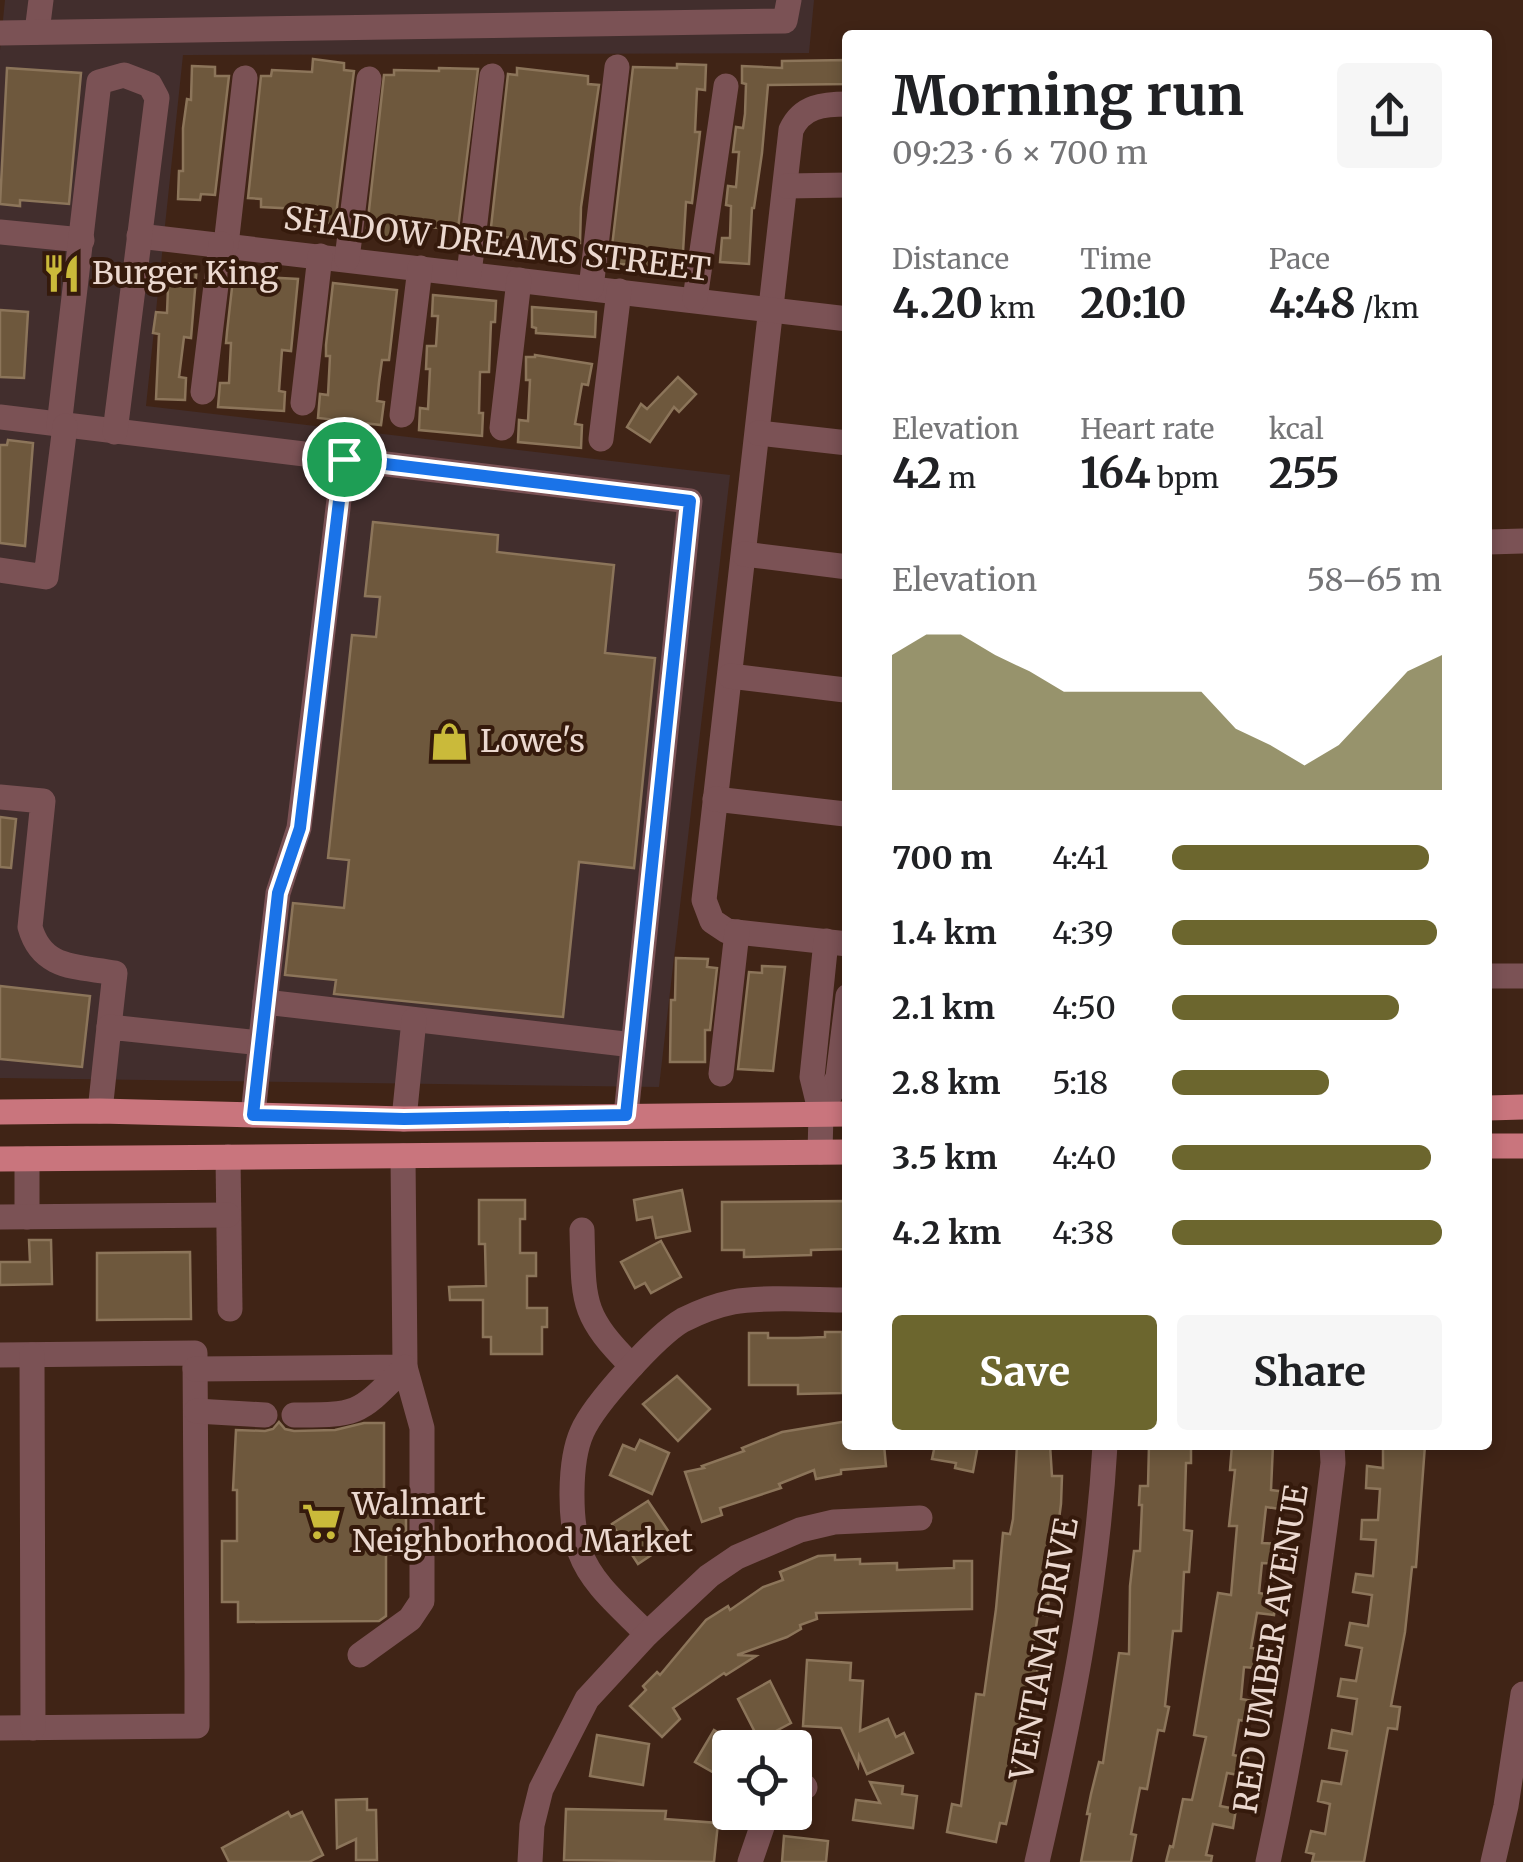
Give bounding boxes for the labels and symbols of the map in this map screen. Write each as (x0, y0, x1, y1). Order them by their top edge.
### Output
street label: SHADOW DREAMS STREET (282, 198, 712, 290)
restaurant icon: Burger King (41, 252, 83, 294)
place label: Burger King (92, 253, 278, 293)
pin (302, 417, 387, 502)
shop icon: Lowe's (429, 720, 471, 762)
place label: Lowe's (480, 721, 585, 761)
street label: RED UMBER AVENUE (1225, 1481, 1317, 1816)
place label: Walmart Neighborhood Market (351, 1484, 694, 1561)
supermarket icon: Walmart Neighborhood Market (301, 1501, 343, 1543)
street label: VENTANA DRIVE (1001, 1514, 1087, 1784)

